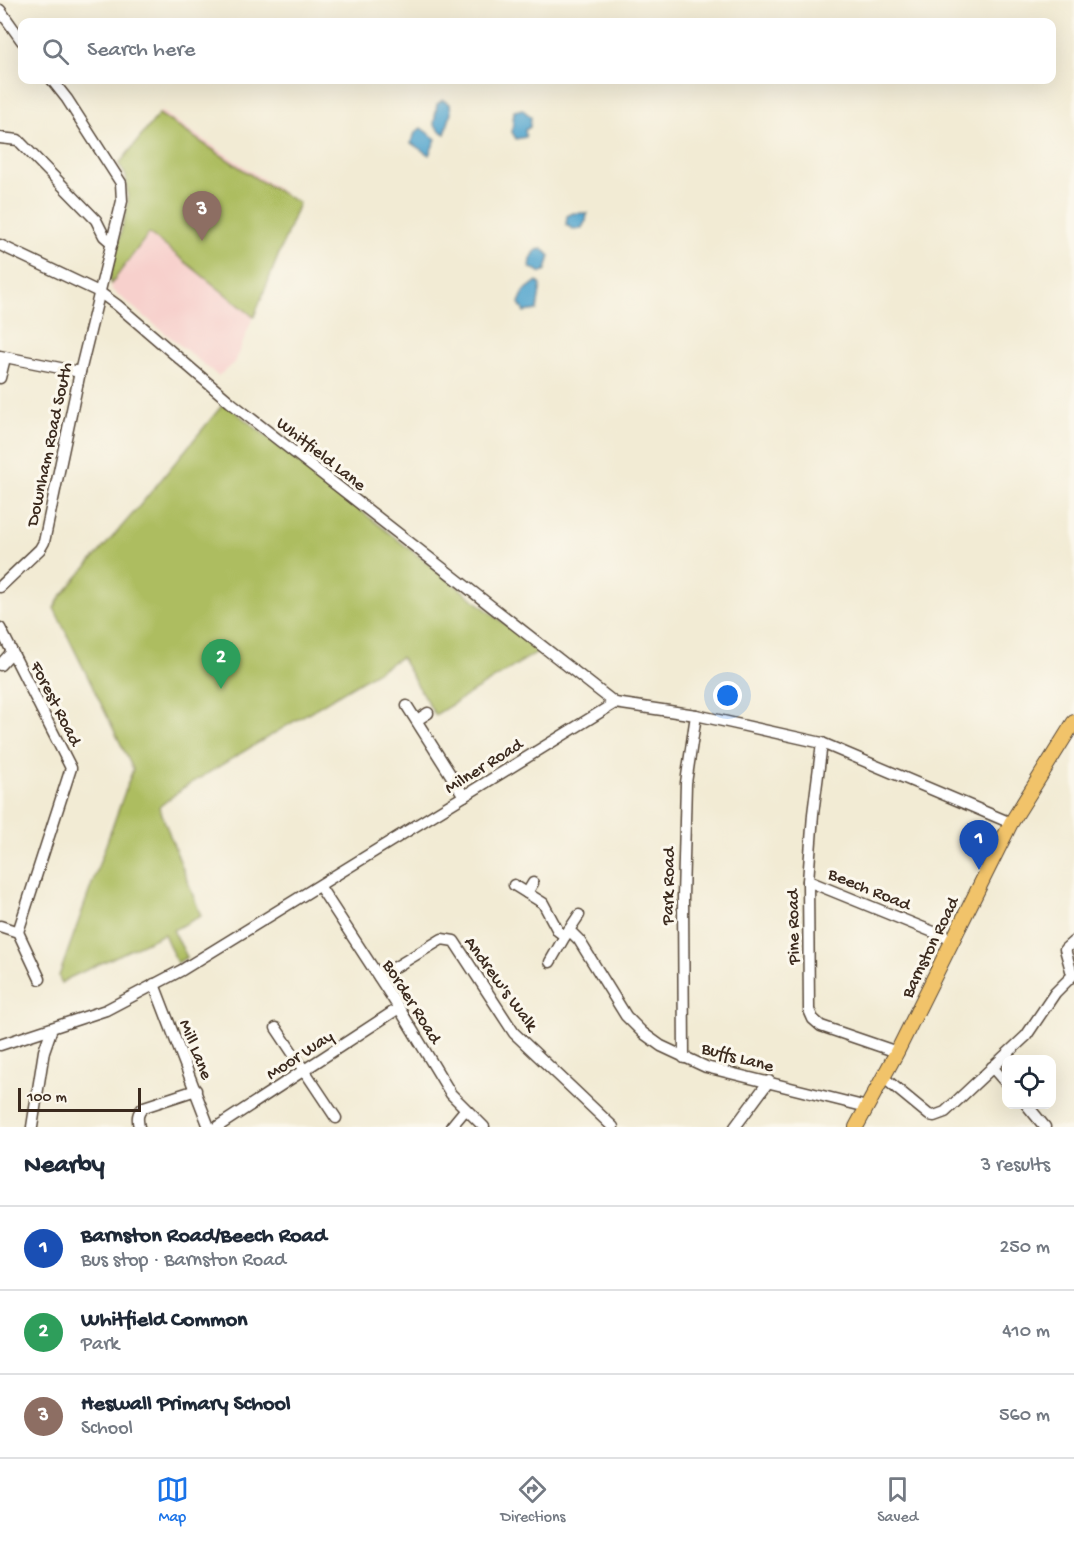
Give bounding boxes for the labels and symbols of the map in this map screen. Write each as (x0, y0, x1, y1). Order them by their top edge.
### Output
pin: 3 (182, 192, 222, 241)
street label: Downham Road South (23, 360, 78, 529)
street label: Whitfield Lane (271, 413, 370, 497)
pin: 2 (202, 640, 240, 689)
street label: Forest Road (24, 658, 86, 751)
your location (713, 681, 742, 710)
street label: Milner Road (441, 734, 528, 799)
pin: 1 (960, 820, 998, 870)
street label: Park Road (658, 845, 681, 926)
street label: Beech Road (824, 864, 915, 917)
street label: Pine Road (783, 888, 806, 966)
street label: Barnston Road (897, 893, 965, 1003)
street label: Andrew's Walk (459, 933, 543, 1038)
street label: Border Road (376, 956, 446, 1049)
street label: Mill Lane (173, 1017, 216, 1084)
street label: Moor Way (263, 1027, 338, 1086)
street label: Buffs Lane (698, 1038, 776, 1078)
scale bar (18, 1085, 141, 1112)

